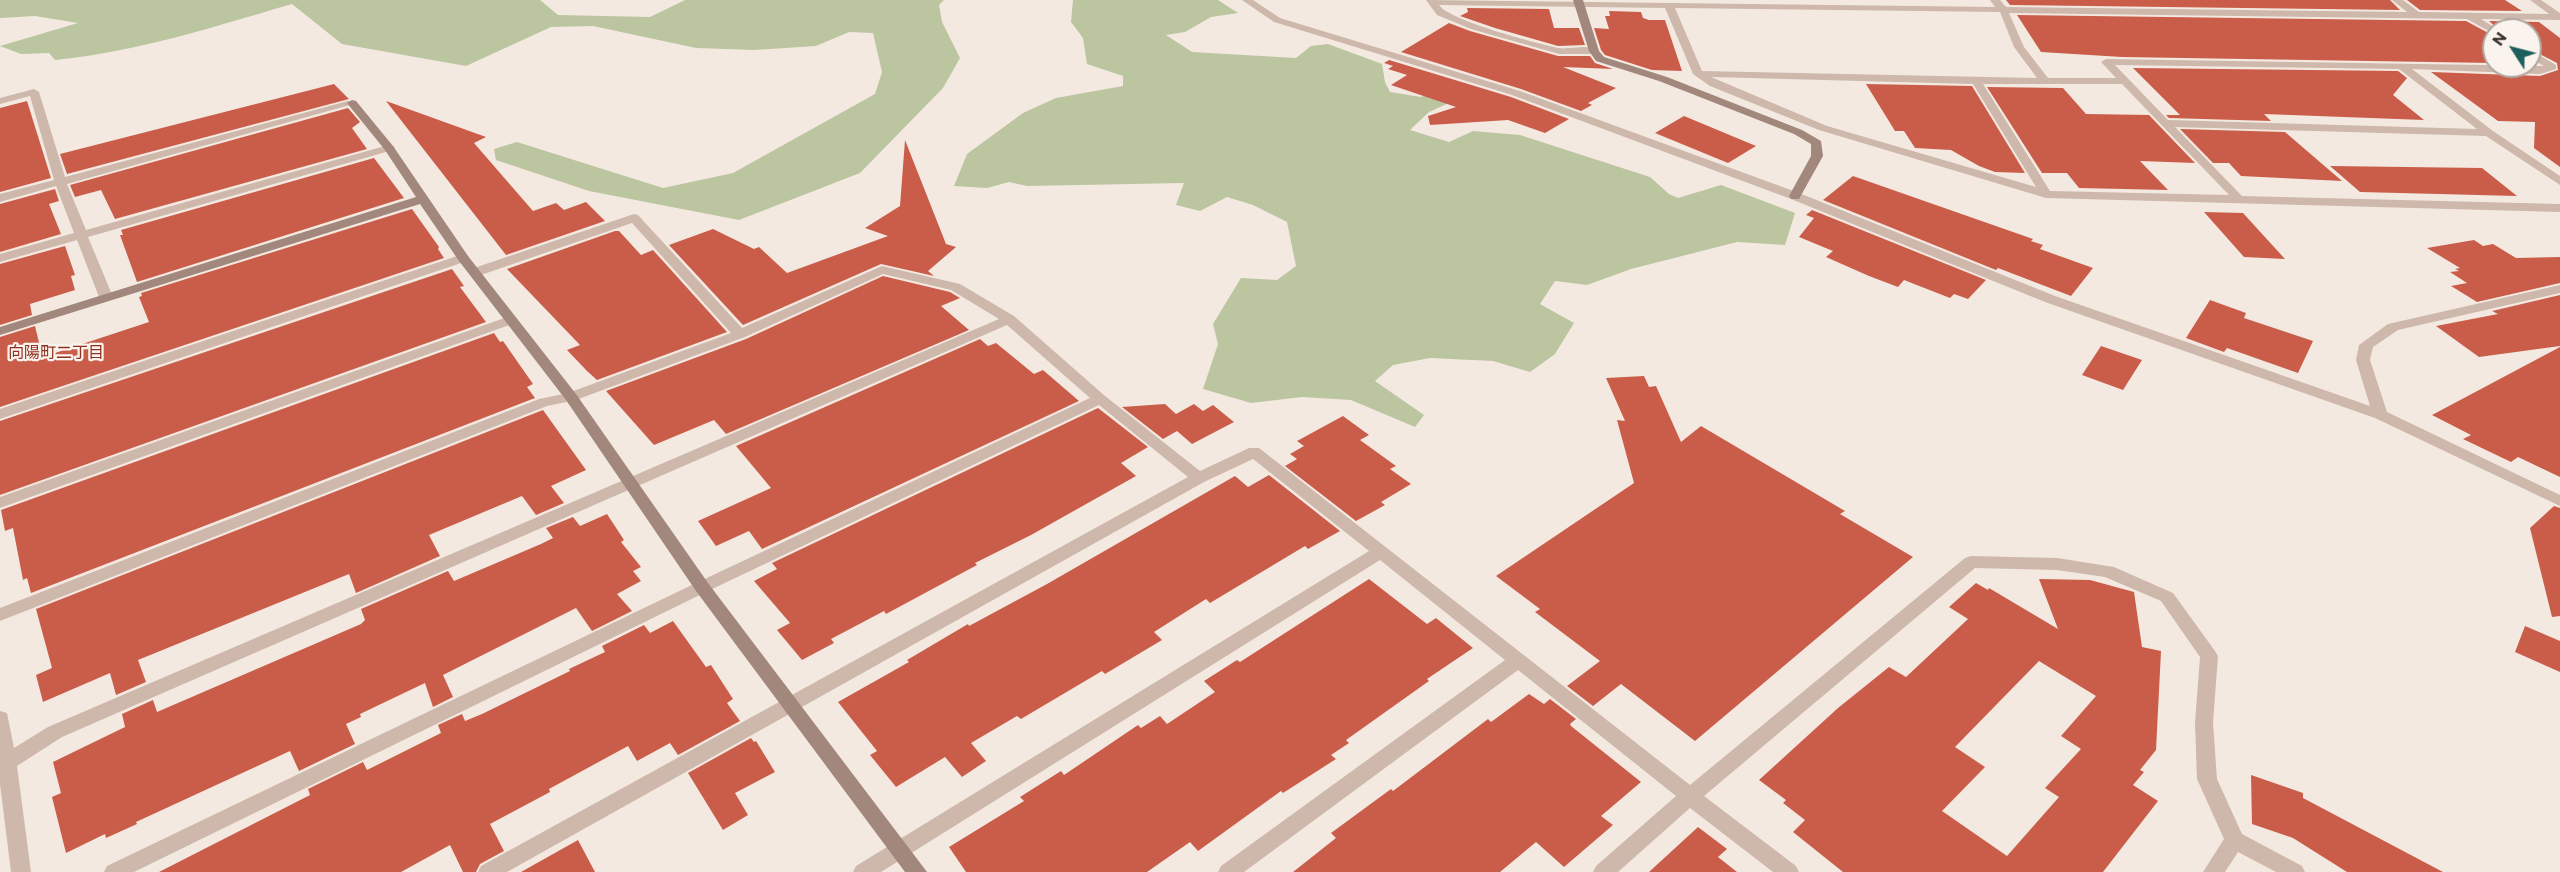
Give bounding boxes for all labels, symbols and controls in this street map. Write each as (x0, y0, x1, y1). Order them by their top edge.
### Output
north arrow (2482, 18, 2542, 78)
text: N (2487, 28, 2510, 49)
district label: 向陽町二丁目 (8, 343, 104, 363)

